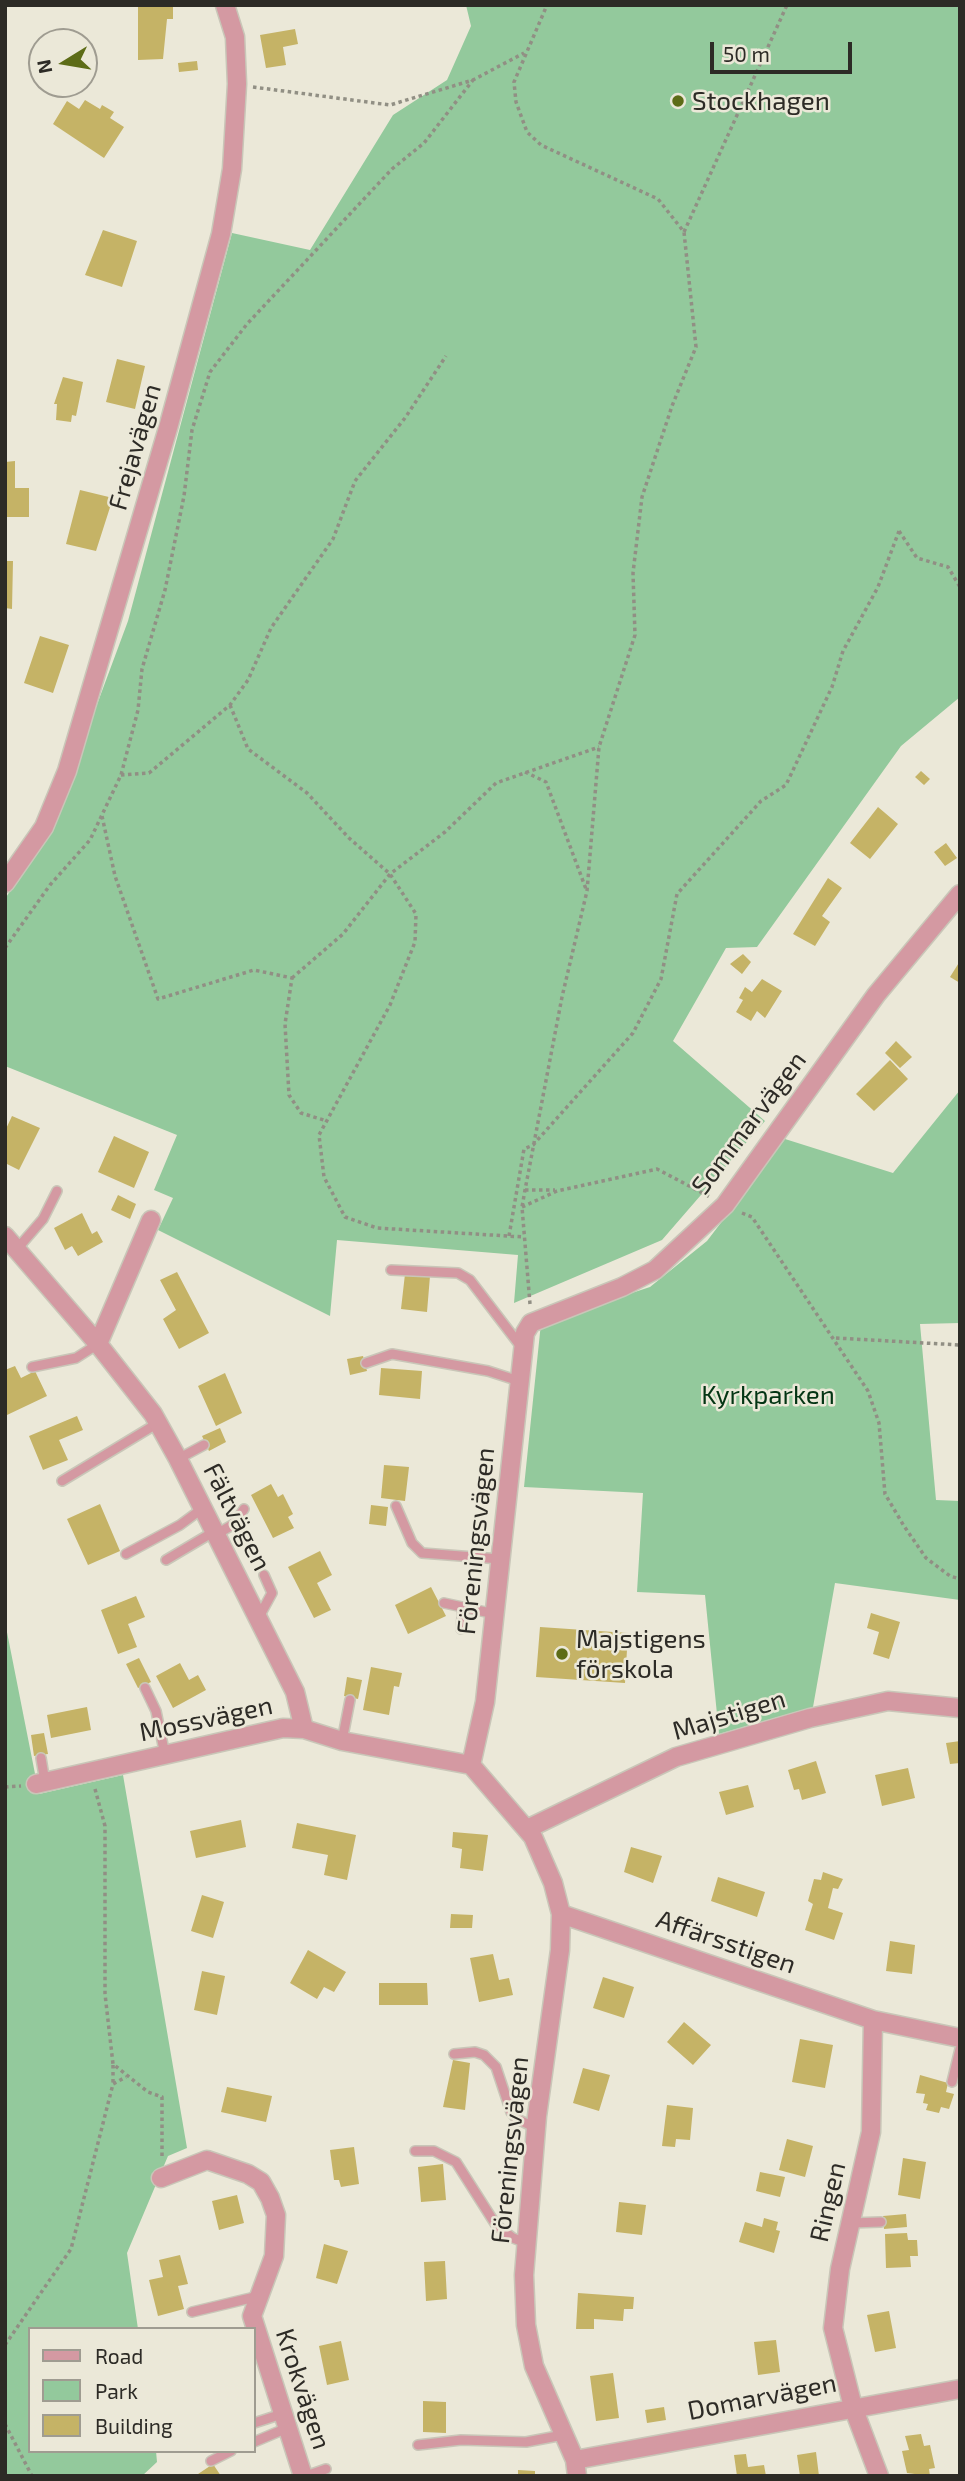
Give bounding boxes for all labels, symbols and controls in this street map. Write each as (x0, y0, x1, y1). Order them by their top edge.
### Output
north arrow (28, 28, 98, 98)
scale bar (713, 28, 855, 72)
text: 50 m (723, 41, 770, 66)
text: N (31, 58, 56, 76)
place label: Stockhagen (692, 85, 830, 117)
marker: Stockhagen (670, 93, 686, 109)
street label: Frejavägen (102, 380, 168, 514)
street label: Sommarvägen (685, 1045, 813, 1201)
park label: Kyrkparken (701, 1379, 835, 1411)
street label: Föreningsvägen (451, 1446, 501, 1636)
street label: Fältvägen (197, 1458, 277, 1576)
place label: Majstigens förskola (576, 1623, 706, 1684)
marker: Majstigens förskola (554, 1646, 570, 1662)
street label: Majstigen (669, 1683, 789, 1747)
street label: Mossvägen (137, 1690, 275, 1748)
street label: Affärsstigen (652, 1904, 800, 1980)
street label: Föreningsvägen (485, 2055, 535, 2245)
street label: Ringen (804, 2159, 852, 2245)
street label: Krokvägen (269, 2325, 337, 2453)
legend (28, 2327, 256, 2453)
text: Road (95, 2343, 143, 2368)
street label: Domarvägen (685, 2367, 839, 2427)
text: Park (95, 2378, 138, 2403)
text: Building (95, 2413, 173, 2438)

